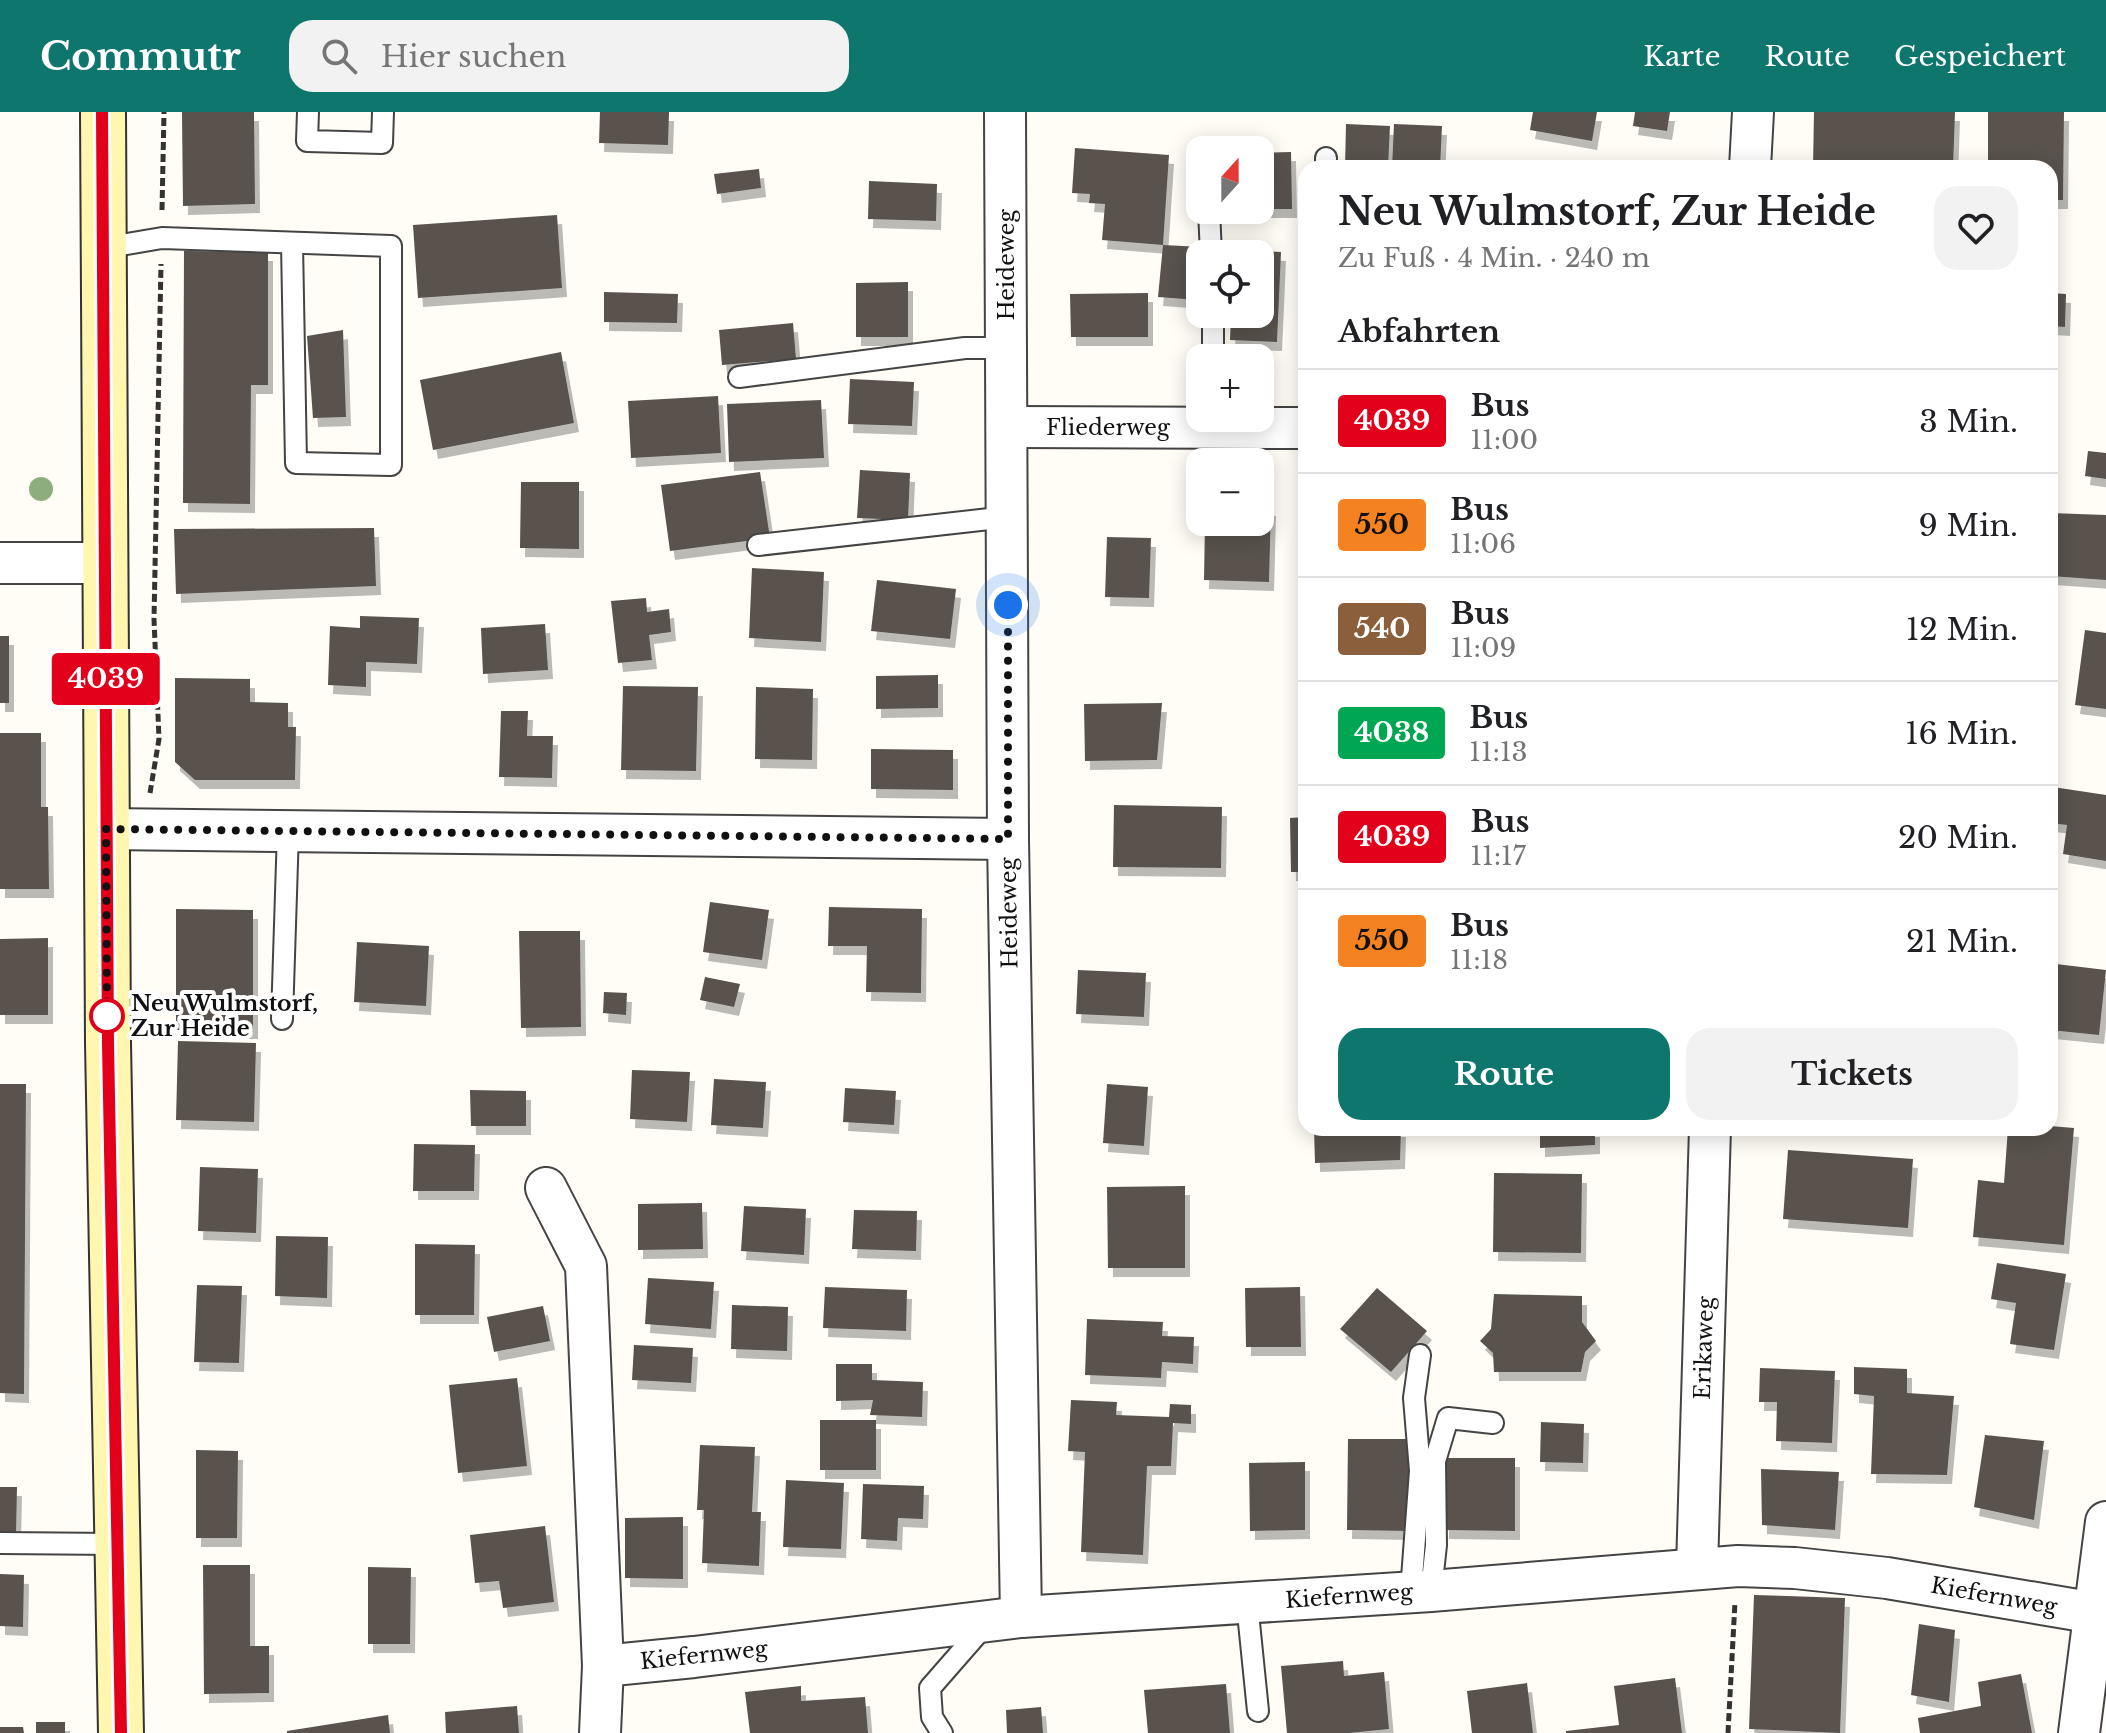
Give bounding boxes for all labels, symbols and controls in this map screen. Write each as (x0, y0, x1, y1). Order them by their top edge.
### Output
search box (289, 20, 849, 92)
text: Commutr (40, 33, 241, 80)
icon: search (317, 34, 361, 78)
text: Hier suchen (381, 38, 566, 75)
text: Karte (1643, 39, 1721, 74)
text: Route (1765, 39, 1850, 74)
text: Gespeichert (1894, 39, 2066, 74)
north arrow (1186, 136, 1274, 224)
map controls (1186, 136, 1274, 536)
button: heart (1934, 186, 2018, 270)
text: Neu Wulmstorf, Zur Heide (1338, 188, 1876, 235)
street label: Heideweg (993, 209, 1020, 321)
button: locate (1186, 240, 1274, 328)
text: Zu Fuß · 4 Min. · 240 m (1338, 242, 1650, 274)
text: Abfahrten (1338, 313, 1500, 350)
button: + (1186, 344, 1274, 432)
text: Bus (1470, 387, 1529, 424)
text: 4039 (1354, 403, 1430, 438)
text: 3 Min. (1919, 403, 2018, 440)
street label: Fliederweg (1046, 414, 1171, 441)
text: 11:00 (1470, 424, 1538, 456)
button: − (1186, 448, 1274, 536)
text: Bus (1450, 491, 1509, 528)
text: 550 (1355, 507, 1409, 542)
text: 9 Min. (1919, 507, 2018, 544)
text: 11:06 (1450, 528, 1516, 560)
your location (988, 585, 1028, 625)
text: Bus (1450, 595, 1509, 632)
text: 540 (1354, 611, 1410, 646)
text: 12 Min. (1906, 611, 2018, 648)
text: 11:09 (1450, 632, 1516, 664)
line badge: 4039 (50, 653, 162, 705)
text: 4039 (68, 661, 144, 696)
text: Bus (1469, 699, 1528, 736)
text: 4038 (1354, 715, 1429, 750)
text: 16 Min. (1905, 715, 2018, 752)
text: 11:13 (1469, 736, 1528, 768)
text: Bus (1470, 803, 1529, 840)
text: 4039 (1354, 819, 1430, 854)
text: 20 Min. (1898, 819, 2018, 856)
text: 11:17 (1470, 840, 1526, 872)
street label: Heideweg (995, 856, 1023, 969)
text: Bus (1450, 907, 1509, 944)
text: 550 (1355, 923, 1409, 958)
text: 21 Min. (1906, 923, 2018, 960)
text: 11:18 (1450, 944, 1508, 976)
place label: Neu Wulmstorf, Zur Heide (131, 990, 318, 1042)
marker: Neu Wulmstorf, Zur Heide (90, 999, 124, 1033)
button: Route (1338, 1028, 1670, 1120)
button: Tickets (1686, 1028, 2018, 1120)
street label: Erikaweg (1689, 1295, 1719, 1400)
street label: Kiefernweg (1929, 1572, 2060, 1621)
street label: Kiefernweg (1284, 1578, 1415, 1614)
street label: Kiefernweg (639, 1635, 770, 1675)

